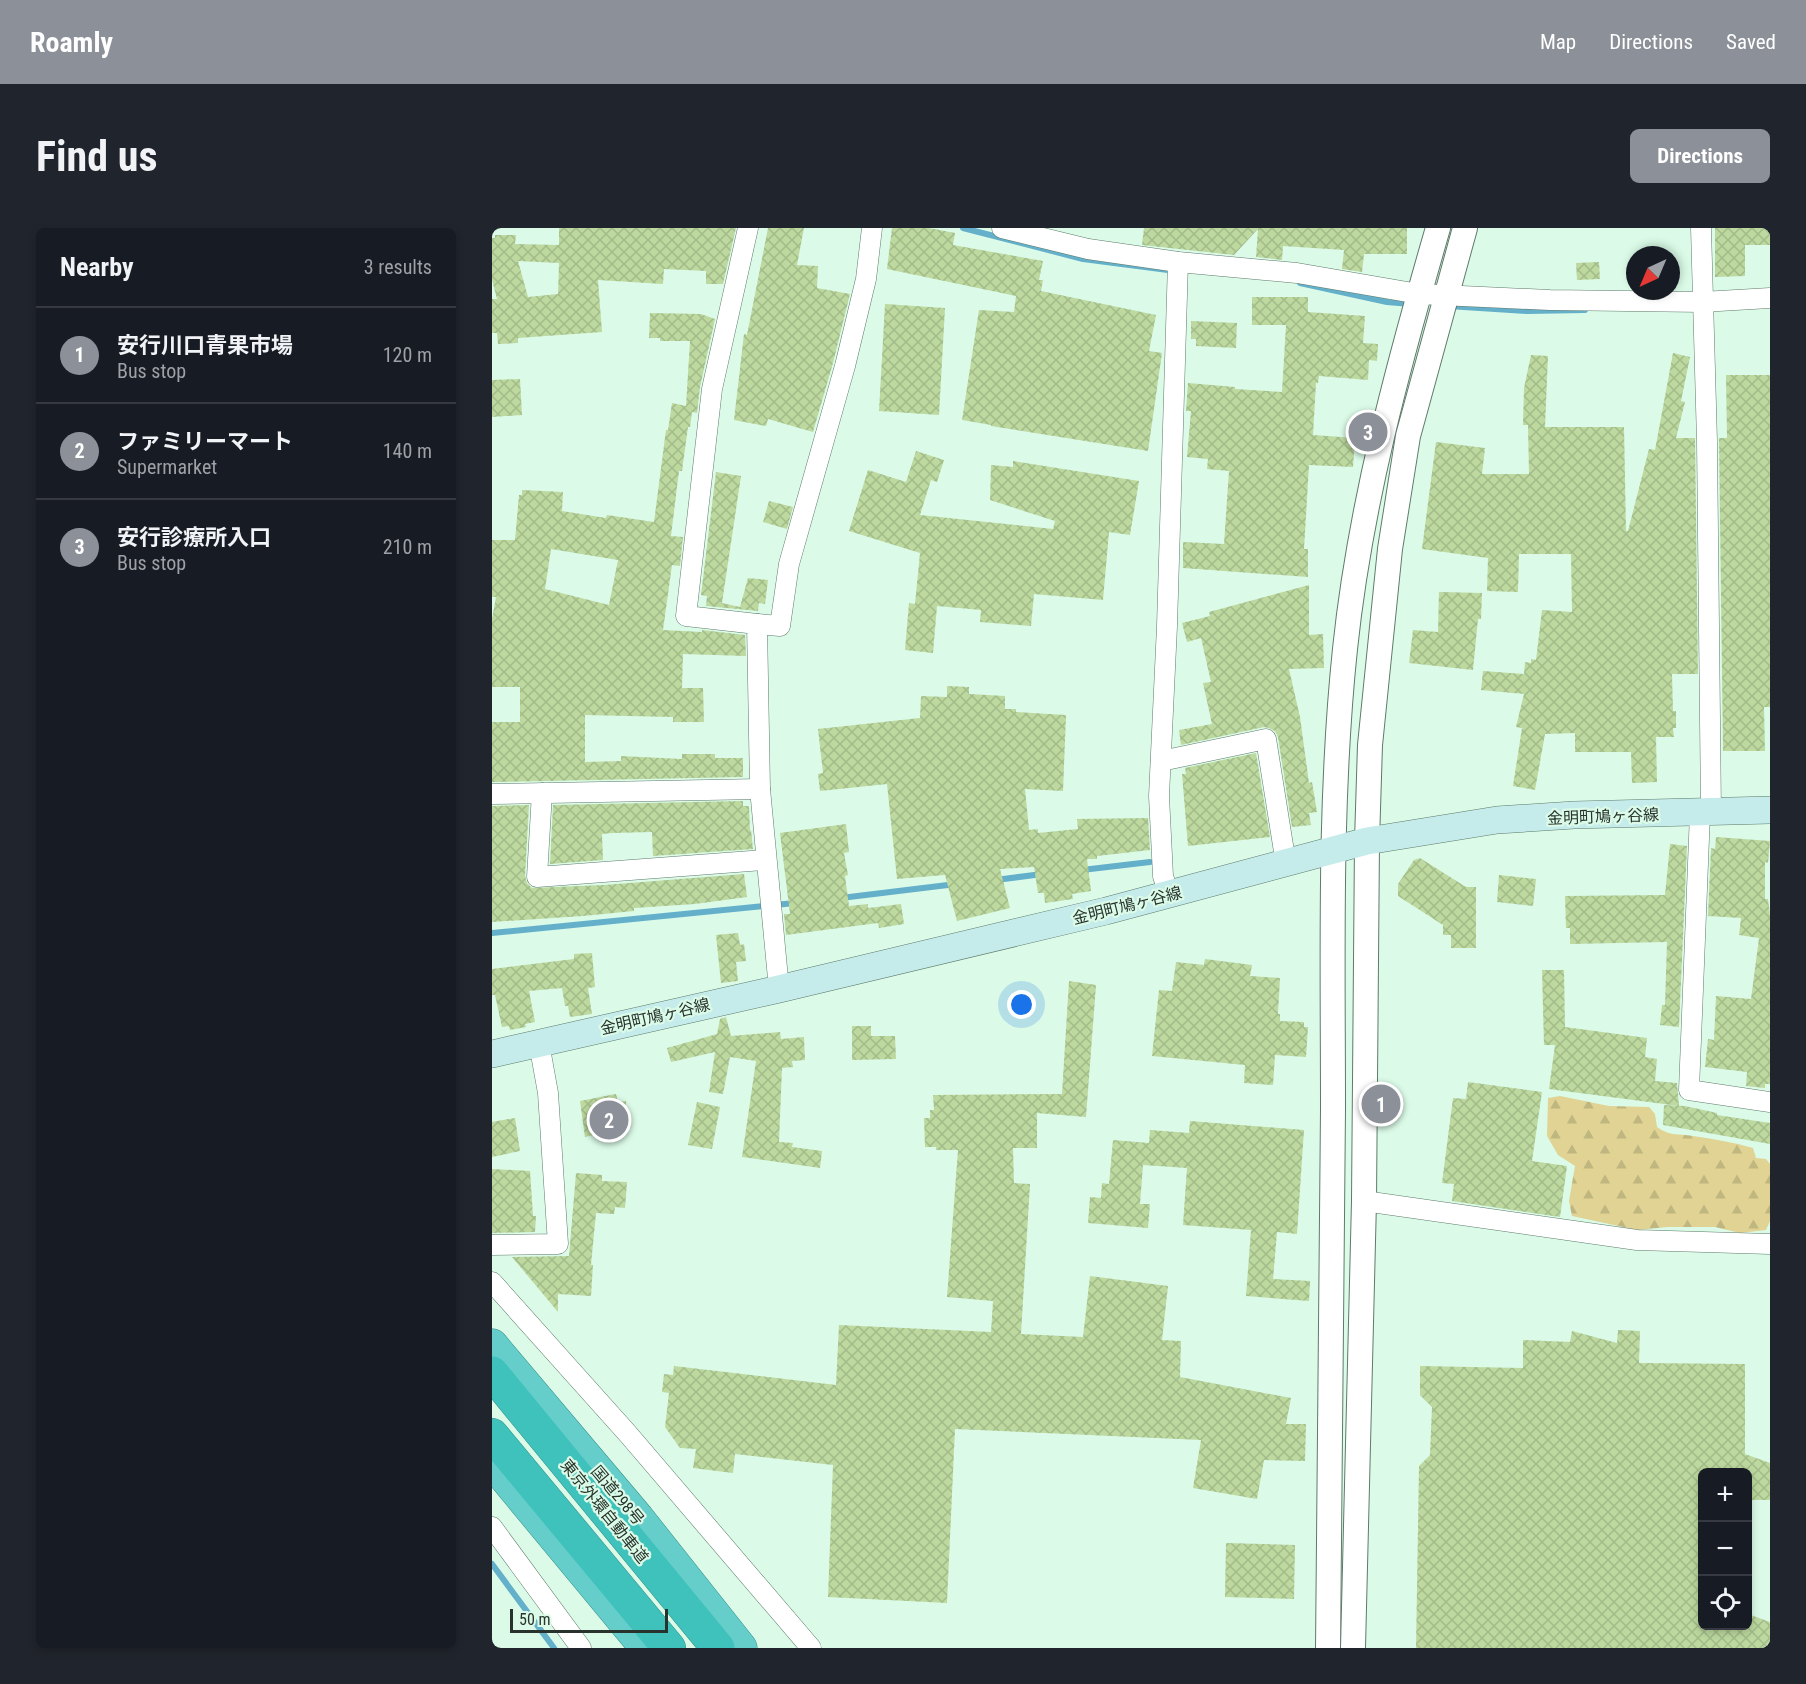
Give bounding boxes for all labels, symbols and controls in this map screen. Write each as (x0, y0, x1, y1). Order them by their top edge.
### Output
text: Roamly (30, 26, 113, 59)
text: Map (1540, 30, 1576, 54)
text: Directions (1609, 30, 1693, 54)
text: Saved (1726, 30, 1776, 54)
button: Directions (1630, 129, 1770, 183)
text: Find us (36, 132, 157, 181)
north arrow (1626, 246, 1680, 300)
text: Nearby (60, 252, 134, 282)
text: 3 results (364, 255, 432, 279)
text: 安行川口青果市場 (117, 333, 293, 358)
text: 1 (74, 343, 85, 367)
text: 120 m (383, 343, 432, 367)
text: Bus stop (117, 359, 186, 383)
pin: 3 (1348, 410, 1388, 454)
text: ファミリーマート (117, 429, 293, 454)
text: 2 (74, 439, 85, 463)
text: 140 m (383, 439, 432, 463)
text: Supermarket (117, 455, 217, 479)
text: 安行診療所入口 (117, 525, 271, 550)
text: 3 (74, 535, 85, 559)
text: 210 m (383, 535, 432, 559)
text: Bus stop (117, 551, 186, 575)
street label: 金明町鳩ヶ谷線 (1547, 805, 1659, 828)
street label: 金明町鳩ヶ谷線 (1070, 883, 1184, 928)
your location (1007, 990, 1036, 1019)
street label: 金明町鳩ヶ谷線 (598, 995, 712, 1038)
pin: 1 (1362, 1082, 1400, 1126)
pin: 2 (590, 1098, 628, 1142)
street label: 東京外環自動車道 (557, 1456, 652, 1567)
street label: 国道298号 (587, 1462, 648, 1529)
map controls (1698, 1468, 1752, 1630)
button: + (1698, 1468, 1752, 1522)
button: − (1698, 1522, 1752, 1576)
button: locate (1698, 1576, 1752, 1630)
scale bar (510, 1606, 668, 1634)
text: 50 m (519, 1610, 551, 1629)

